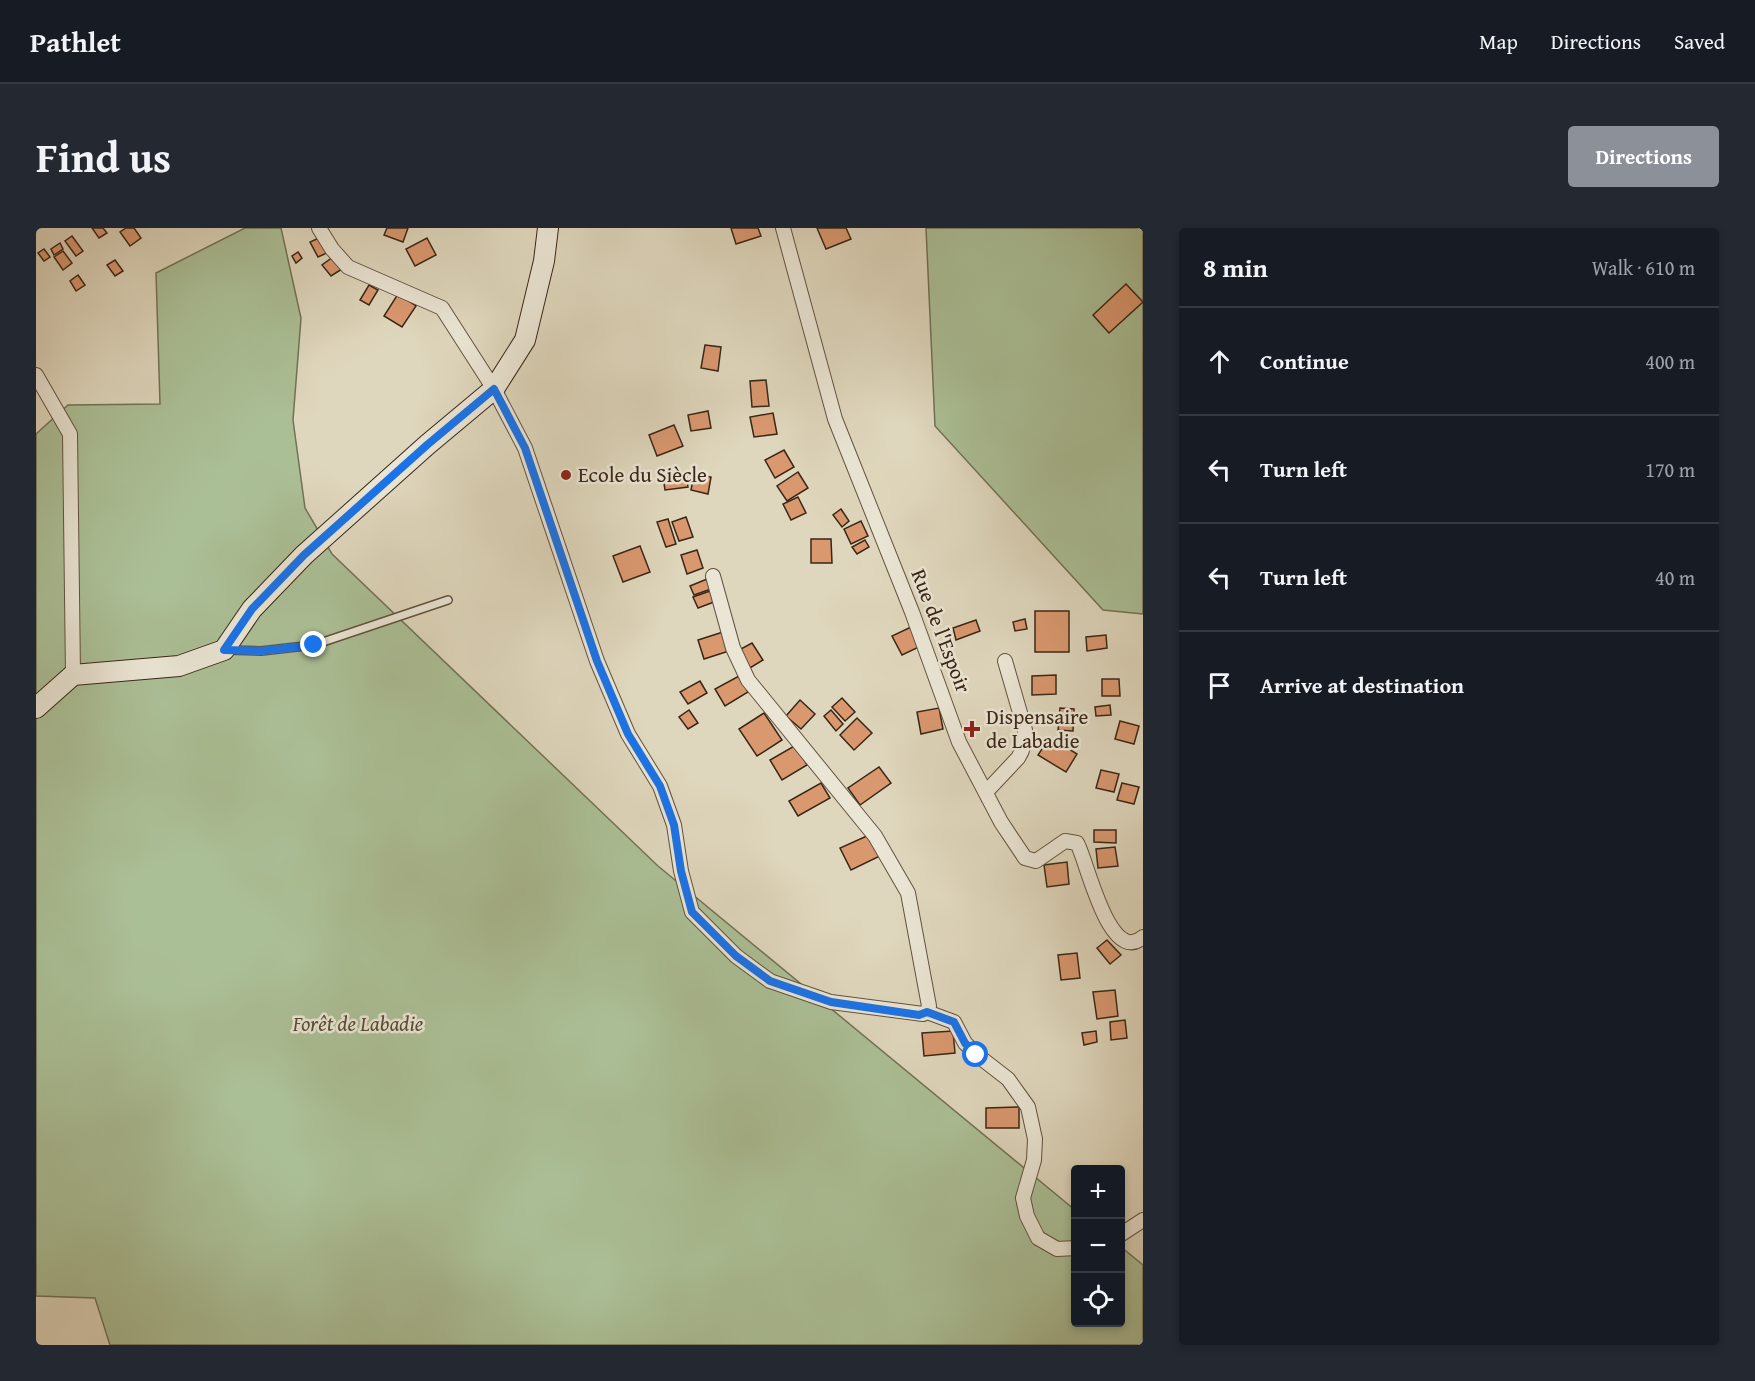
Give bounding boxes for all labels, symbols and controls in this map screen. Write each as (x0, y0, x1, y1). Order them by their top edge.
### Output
text: Pathlet (30, 21, 121, 62)
text: Map (1479, 26, 1518, 57)
text: Directions (1551, 26, 1641, 57)
text: Saved (1674, 26, 1725, 57)
text: Find us (36, 126, 171, 187)
button: Directions (1568, 126, 1719, 187)
text: 8 min (1203, 248, 1268, 287)
text: Walk · 610 m (1592, 253, 1695, 282)
icon: ahead (1203, 345, 1236, 378)
text: Continue (1260, 345, 1349, 377)
text: 400 m (1645, 347, 1695, 376)
icon: left (1203, 453, 1236, 486)
text: Turn left (1260, 453, 1347, 485)
text: 170 m (1645, 455, 1695, 484)
place label: Ecole du Siècle (578, 459, 707, 490)
marker: Ecole du Siècle (559, 468, 573, 482)
icon: left (1203, 561, 1236, 594)
text: Turn left (1260, 561, 1347, 593)
text: 40 m (1655, 563, 1695, 592)
street label: Rue de l'Espoir (904, 564, 979, 698)
route end (300, 631, 326, 657)
icon: arrive (1203, 669, 1236, 702)
text: Arrive at destination (1260, 669, 1464, 701)
place label: Dispensaire de Labadie (986, 701, 1088, 756)
marker: Dispensaire de Labadie (963, 720, 981, 738)
park label: Forêt de Labadie (292, 1008, 423, 1039)
route start (962, 1041, 988, 1067)
map controls (1071, 1165, 1125, 1327)
button: + (1071, 1165, 1125, 1219)
button: − (1071, 1219, 1125, 1273)
button: locate (1071, 1273, 1125, 1327)

